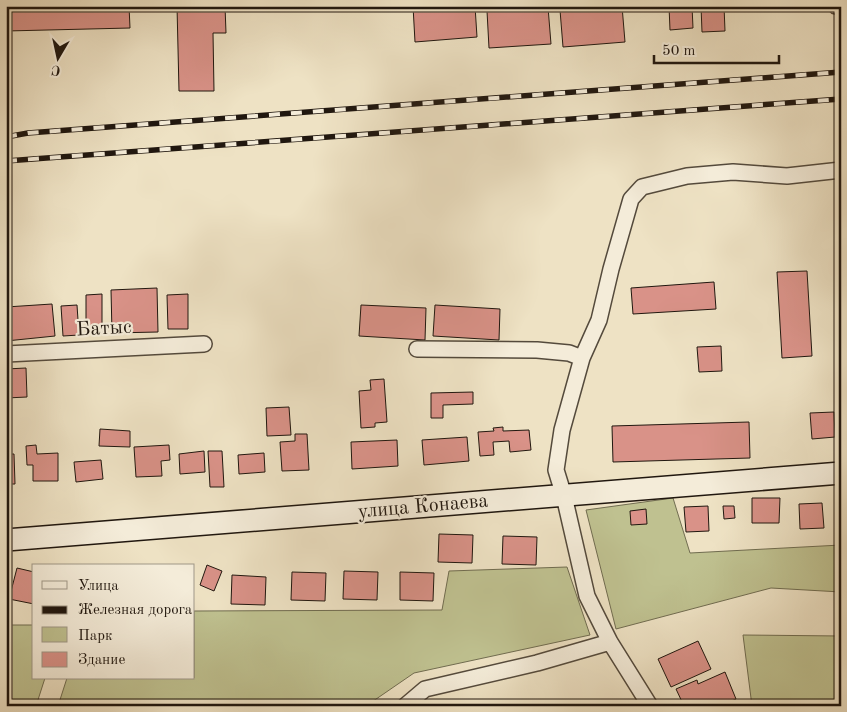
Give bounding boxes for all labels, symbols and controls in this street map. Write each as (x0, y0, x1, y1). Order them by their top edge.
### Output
north arrow (32, 32, 82, 82)
scale bar (654, 32, 780, 64)
text: 50 m (662, 44, 696, 59)
text: С (50, 62, 62, 77)
street label: Батыс (76, 318, 132, 340)
street label: улица Конаева (357, 491, 489, 523)
legend (32, 564, 195, 680)
text: Улица (78, 579, 119, 594)
text: Железная дорога (78, 603, 193, 618)
text: Парк (78, 629, 113, 644)
text: Здание (78, 653, 125, 668)

